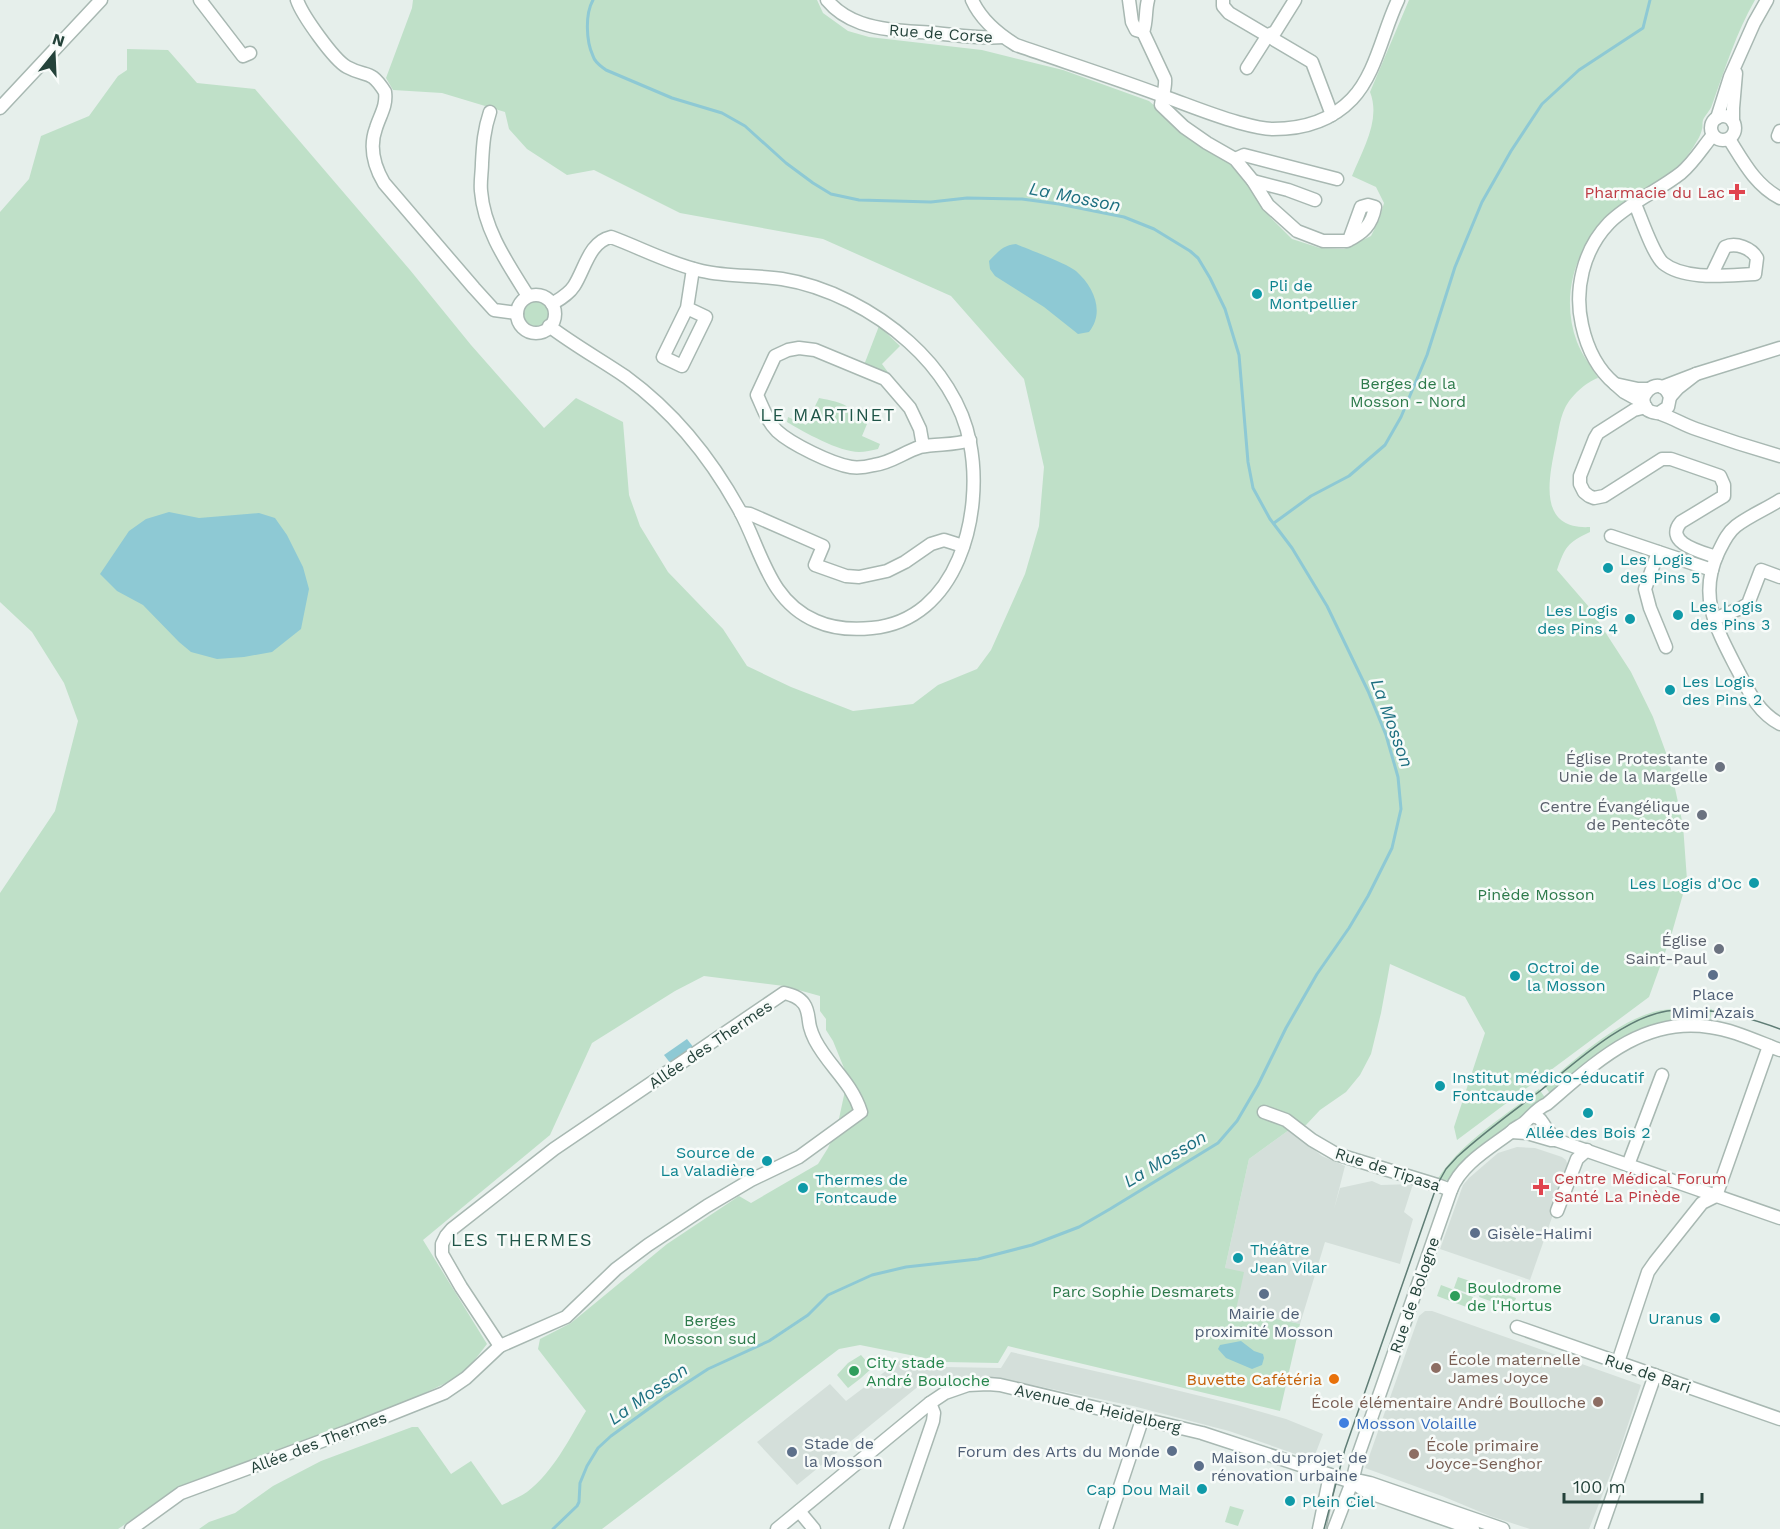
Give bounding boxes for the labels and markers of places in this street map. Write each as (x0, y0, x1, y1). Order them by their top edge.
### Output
place label: Pharmacie du Lac (1585, 183, 1725, 202)
marker: Pharmacie du Lac (1730, 185, 1744, 199)
place label: Pli de Montpellier (1269, 276, 1358, 313)
marker: Pli de Montpellier (1250, 287, 1264, 301)
place label: Les Logis des Pins 5 (1620, 550, 1700, 587)
marker: Les Logis des Pins 5 (1601, 561, 1615, 575)
place label: Les Logis des Pins 3 (1690, 597, 1770, 634)
place label: Les Logis des Pins 4 (1537, 601, 1618, 638)
marker: Les Logis des Pins 3 (1671, 608, 1685, 622)
marker: Les Logis des Pins 4 (1623, 612, 1637, 626)
place label: Les Logis des Pins 2 (1682, 672, 1762, 709)
marker: Les Logis des Pins 2 (1663, 683, 1677, 697)
place label: Église Protestante Unie de la Margelle (1559, 749, 1708, 786)
marker: Église Protestante Unie de la Margelle (1713, 760, 1727, 774)
place label: Centre Évangélique de Pentecôte (1540, 797, 1690, 834)
marker: Centre Évangélique de Pentecôte (1695, 808, 1709, 822)
place label: Les Logis d'Oc (1629, 874, 1742, 893)
marker: Les Logis d'Oc (1747, 876, 1761, 890)
place label: Église Saint-Paul (1626, 931, 1707, 968)
marker: Église Saint-Paul (1712, 942, 1726, 956)
place label: Octroi de la Mosson (1527, 958, 1606, 995)
marker: Place Mimi Azais (1706, 968, 1720, 982)
marker: Octroi de la Mosson (1508, 969, 1522, 983)
place label: Place Mimi Azais (1671, 985, 1755, 1022)
place label: Institut médico-éducatif Fontcaude (1452, 1068, 1645, 1105)
marker: Institut médico-éducatif Fontcaude (1433, 1079, 1447, 1093)
marker: Allée des Bois 2 (1581, 1106, 1595, 1120)
place label: Allée des Bois 2 (1526, 1123, 1650, 1142)
place label: Source de La Valadière (660, 1143, 755, 1180)
marker: Source de La Valadière (760, 1154, 774, 1168)
place label: Centre Médical Forum Santé La Pinède (1554, 1169, 1727, 1206)
place label: Thermes de Fontcaude (815, 1170, 908, 1207)
marker: Centre Médical Forum Santé La Pinède (1532, 1178, 1550, 1196)
marker: Thermes de Fontcaude (796, 1181, 810, 1195)
place label: Gisèle-Halimi (1487, 1224, 1592, 1243)
marker: Gisèle-Halimi (1468, 1226, 1482, 1240)
place label: Théâtre Jean Vilar (1250, 1240, 1328, 1277)
marker: Théâtre Jean Vilar (1231, 1251, 1245, 1265)
place label: Boulodrome de l'Hortus (1467, 1278, 1562, 1315)
marker: Mairie de proximité Mosson (1257, 1287, 1271, 1301)
marker: Boulodrome de l'Hortus (1448, 1289, 1462, 1303)
place label: Mairie de proximité Mosson (1195, 1304, 1333, 1341)
place label: Uranus (1648, 1309, 1703, 1328)
marker: Uranus (1708, 1311, 1722, 1325)
place label: École maternelle James Joyce (1448, 1350, 1581, 1387)
place label: City stade André Bouloche (866, 1353, 990, 1390)
marker: École maternelle James Joyce (1429, 1361, 1443, 1375)
marker: City stade André Bouloche (847, 1364, 861, 1378)
place label: Buvette Cafétéria (1187, 1370, 1322, 1389)
marker: Buvette Cafétéria (1327, 1372, 1341, 1386)
place label: École élémentaire André Boulloche (1311, 1393, 1586, 1412)
marker: École élémentaire André Boulloche (1591, 1395, 1605, 1409)
place label: Mosson Volaille (1356, 1414, 1477, 1433)
marker: Mosson Volaille (1337, 1416, 1351, 1430)
place label: Stade de la Mosson (804, 1434, 883, 1471)
place label: École primaire Joyce-Senghor (1426, 1436, 1543, 1473)
place label: Forum des Arts du Monde (957, 1442, 1160, 1461)
marker: Forum des Arts du Monde (1165, 1444, 1179, 1458)
marker: Stade de la Mosson (785, 1445, 799, 1459)
marker: École primaire Joyce-Senghor (1407, 1447, 1421, 1461)
place label: Maison du projet de rénovation urbaine (1211, 1448, 1367, 1485)
marker: Maison du projet de rénovation urbaine (1192, 1459, 1206, 1473)
place label: Cap Dou Mail (1086, 1480, 1190, 1499)
marker: Cap Dou Mail (1195, 1482, 1209, 1496)
place label: Plein Ciel (1302, 1492, 1375, 1511)
marker: Plein Ciel (1283, 1494, 1297, 1508)

